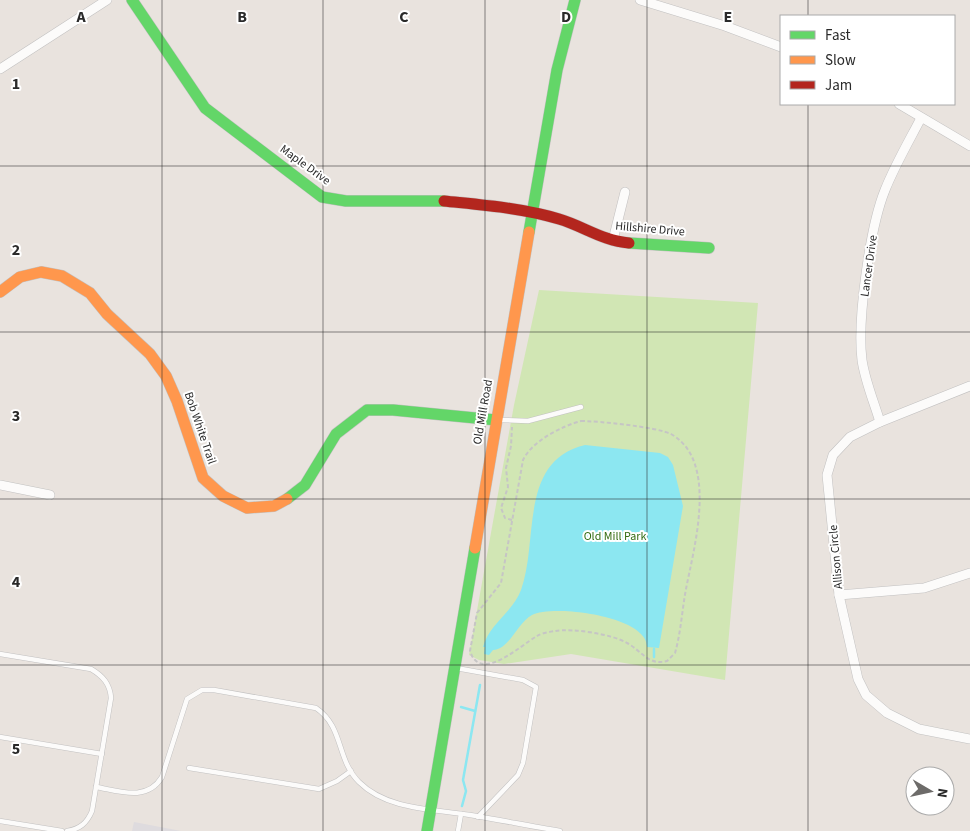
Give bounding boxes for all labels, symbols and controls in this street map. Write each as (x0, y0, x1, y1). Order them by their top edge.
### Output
text: A (75, 6, 86, 28)
text: B (237, 6, 247, 28)
text: C (399, 6, 409, 28)
text: D (561, 6, 571, 28)
text: E (724, 6, 732, 28)
legend (780, 15, 955, 105)
text: Fast (825, 25, 851, 46)
text: Slow (825, 50, 856, 71)
text: 1 (12, 73, 20, 95)
text: Jam (825, 75, 852, 96)
street label: Maple Drive (276, 141, 334, 189)
street label: Hillshire Drive (614, 217, 686, 241)
street label: Lancer Drive (856, 234, 882, 298)
text: 2 (12, 239, 20, 261)
street label: Old Mill Road (469, 378, 497, 446)
street label: Bob White Trail (180, 390, 220, 466)
text: 3 (12, 405, 20, 427)
street label: Allison Circle (825, 524, 847, 590)
park label: Old Mill Park (584, 528, 646, 545)
text: 4 (12, 571, 21, 593)
text: 5 (12, 738, 20, 760)
north arrow (905, 766, 955, 816)
text: N (931, 787, 952, 799)

